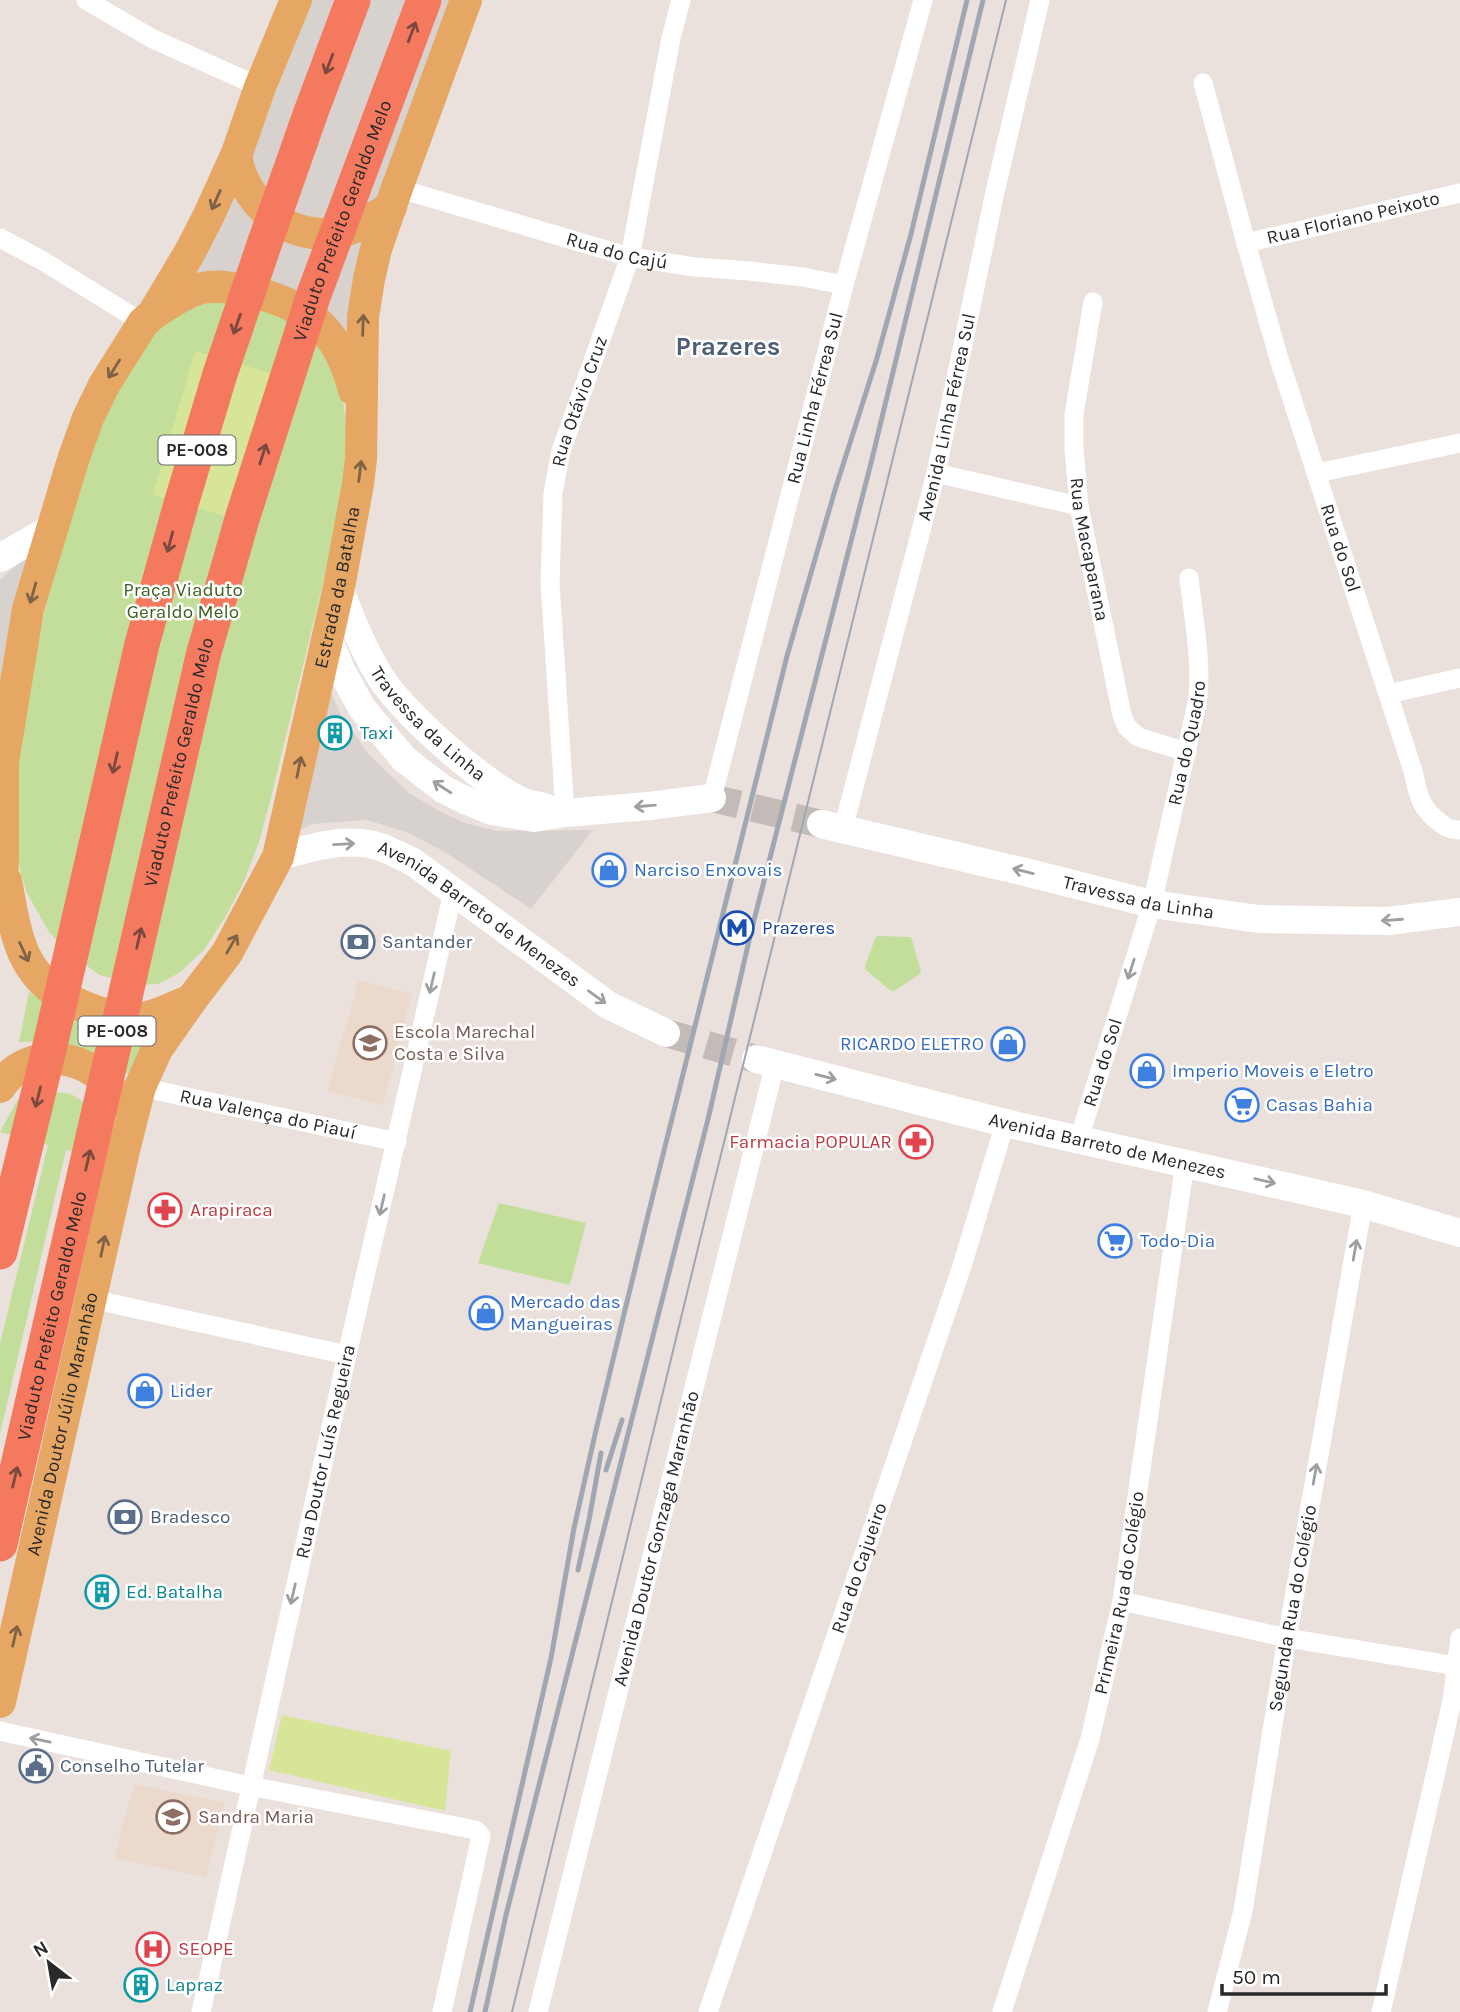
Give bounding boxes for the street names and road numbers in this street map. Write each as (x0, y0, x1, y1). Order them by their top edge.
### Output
street label: Viaduto Prefeito Geraldo Melo (289, 97, 397, 344)
street label: Rua Floriano Peixoto (1265, 187, 1442, 249)
street label: Rua do Cajú (564, 228, 669, 274)
street label: Rua Linha Férrea Sul (782, 310, 848, 486)
street label: Avenida Linha Férrea Sul (913, 311, 980, 523)
street label: Rua Otávio Cruz (547, 333, 612, 469)
road number: PE-008 (158, 436, 235, 464)
street label: Rua Macaparana (1066, 476, 1113, 623)
street label: Rua do Sol (1316, 501, 1365, 595)
street label: Estrada da Batalha (310, 505, 365, 671)
street label: Viaduto Prefeito Geraldo Melo (140, 635, 219, 889)
street label: Travessa da Linha (366, 663, 490, 786)
street label: Rua do Quadro (1163, 680, 1210, 808)
street label: Avenida Barreto de Menezes (375, 836, 585, 992)
street label: Travessa da Linha (1061, 871, 1215, 924)
road number: PE-008 (78, 1016, 156, 1046)
street label: Rua do Sol (1079, 1016, 1127, 1110)
street label: Rua Valença do Piauí (178, 1085, 359, 1144)
street label: Avenida Barreto de Menezes (986, 1108, 1228, 1184)
street label: Viaduto Prefeito Geraldo Melo (13, 1189, 91, 1443)
street label: Avenida Doutor Júlio Maranhão (22, 1290, 103, 1558)
street label: Rua Doutor Luís Regueira (291, 1343, 360, 1561)
street label: Avenida Doutor Gonzaga Maranhão (609, 1389, 704, 1689)
street label: Primeira Rua do Colégio (1090, 1490, 1149, 1697)
street label: Rua do Cajueiro (827, 1500, 892, 1636)
street label: Segunda Rua do Colégio (1264, 1503, 1321, 1713)

